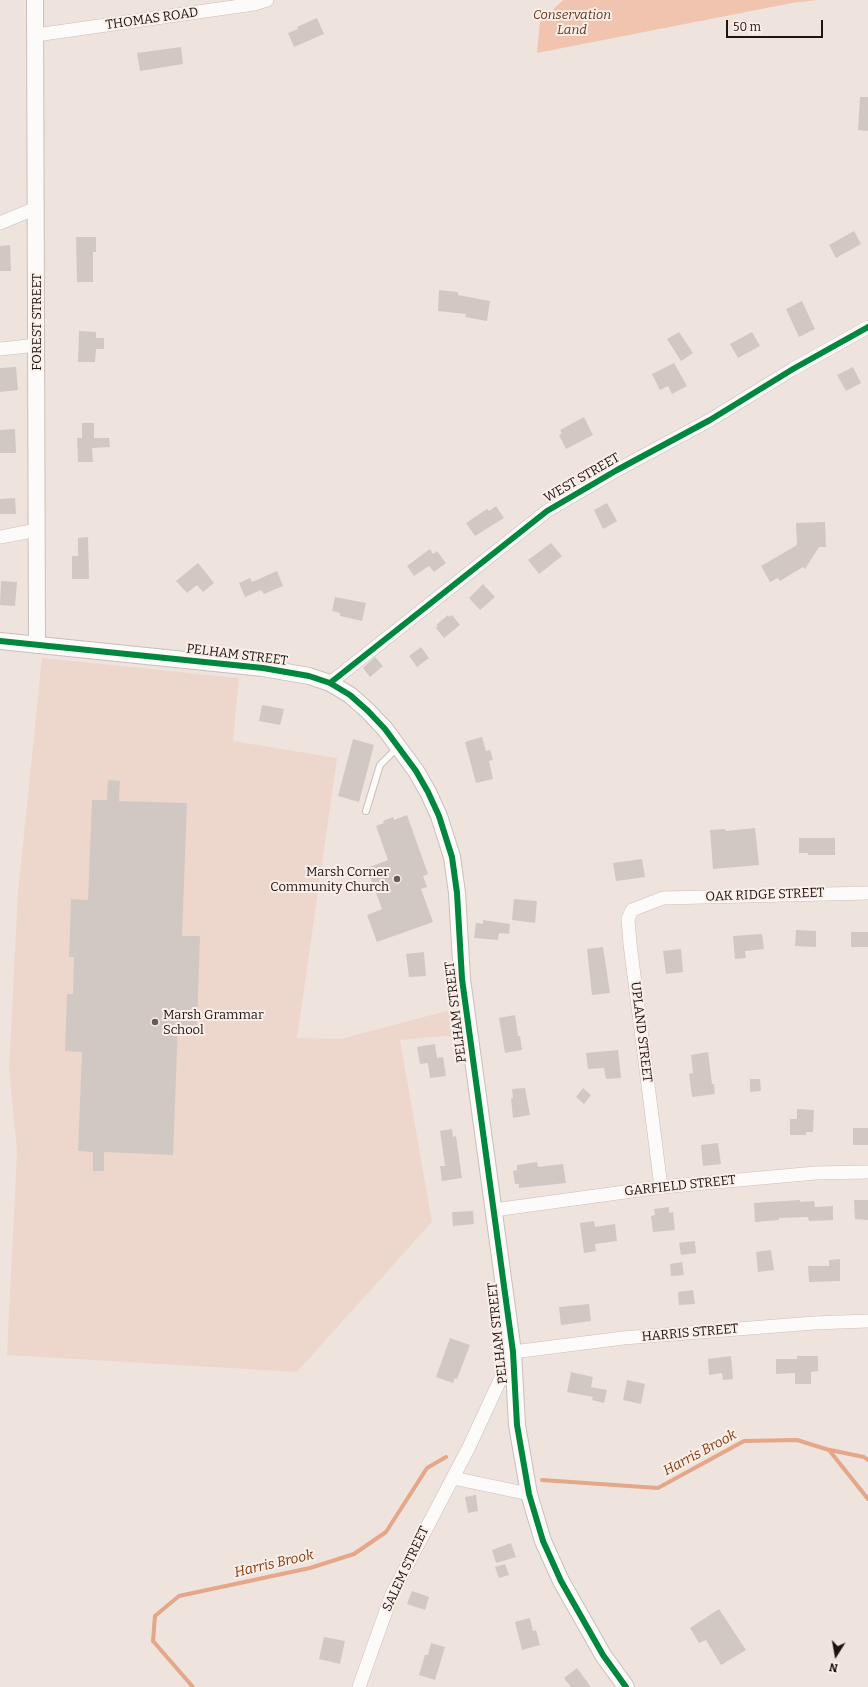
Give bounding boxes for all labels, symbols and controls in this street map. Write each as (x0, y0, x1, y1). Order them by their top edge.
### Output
street label: THOMAS ROAD (105, 5, 199, 33)
park label: Conservation Land (533, 7, 611, 38)
scale bar (728, 12, 825, 38)
text: 50 m (733, 20, 761, 34)
street label: FOREST STREET (29, 273, 45, 371)
street label: WEST STREET (541, 450, 623, 506)
street label: PELHAM STREET (185, 641, 289, 669)
place label: Marsh Corner Community Church (270, 864, 389, 895)
marker: Marsh Corner Community Church (392, 874, 402, 884)
street label: OAK RIDGE STREET (705, 885, 825, 905)
street label: PELHAM STREET (442, 960, 470, 1064)
street label: UPLAND STREET (627, 981, 655, 1083)
place label: Marsh Grammar School (163, 1007, 264, 1038)
marker: Marsh Grammar School (150, 1017, 160, 1027)
street label: GARFIELD STREET (623, 1172, 737, 1200)
street label: PELHAM STREET (485, 1281, 511, 1385)
street label: HARRIS STREET (641, 1321, 739, 1345)
water label: Harris Brook (660, 1427, 740, 1479)
street label: SALEM STREET (379, 1524, 433, 1614)
water label: Harris Brook (233, 1547, 315, 1581)
north arrow (816, 1635, 856, 1675)
text: N (828, 1660, 839, 1674)

